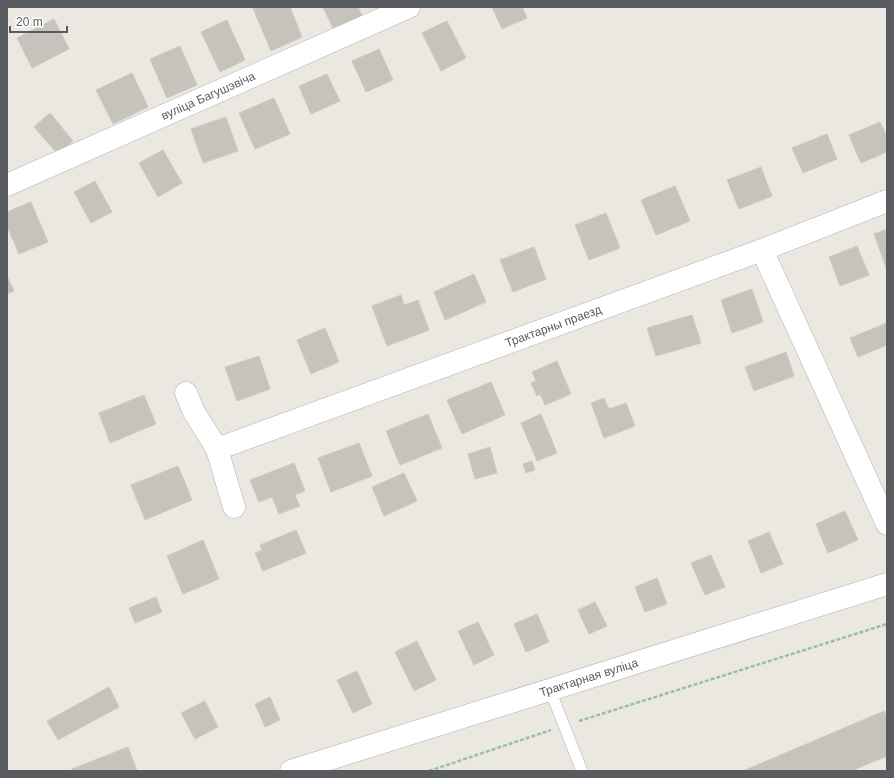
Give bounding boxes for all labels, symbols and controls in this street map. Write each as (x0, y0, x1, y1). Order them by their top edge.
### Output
scale bar (10, 8, 67, 34)
text: 20 m (16, 15, 43, 29)
street label: вуліца Багушэвіча (159, 69, 258, 123)
street label: Трактарны праезд (503, 302, 603, 350)
street label: Трактарная вуліца (538, 655, 640, 700)

